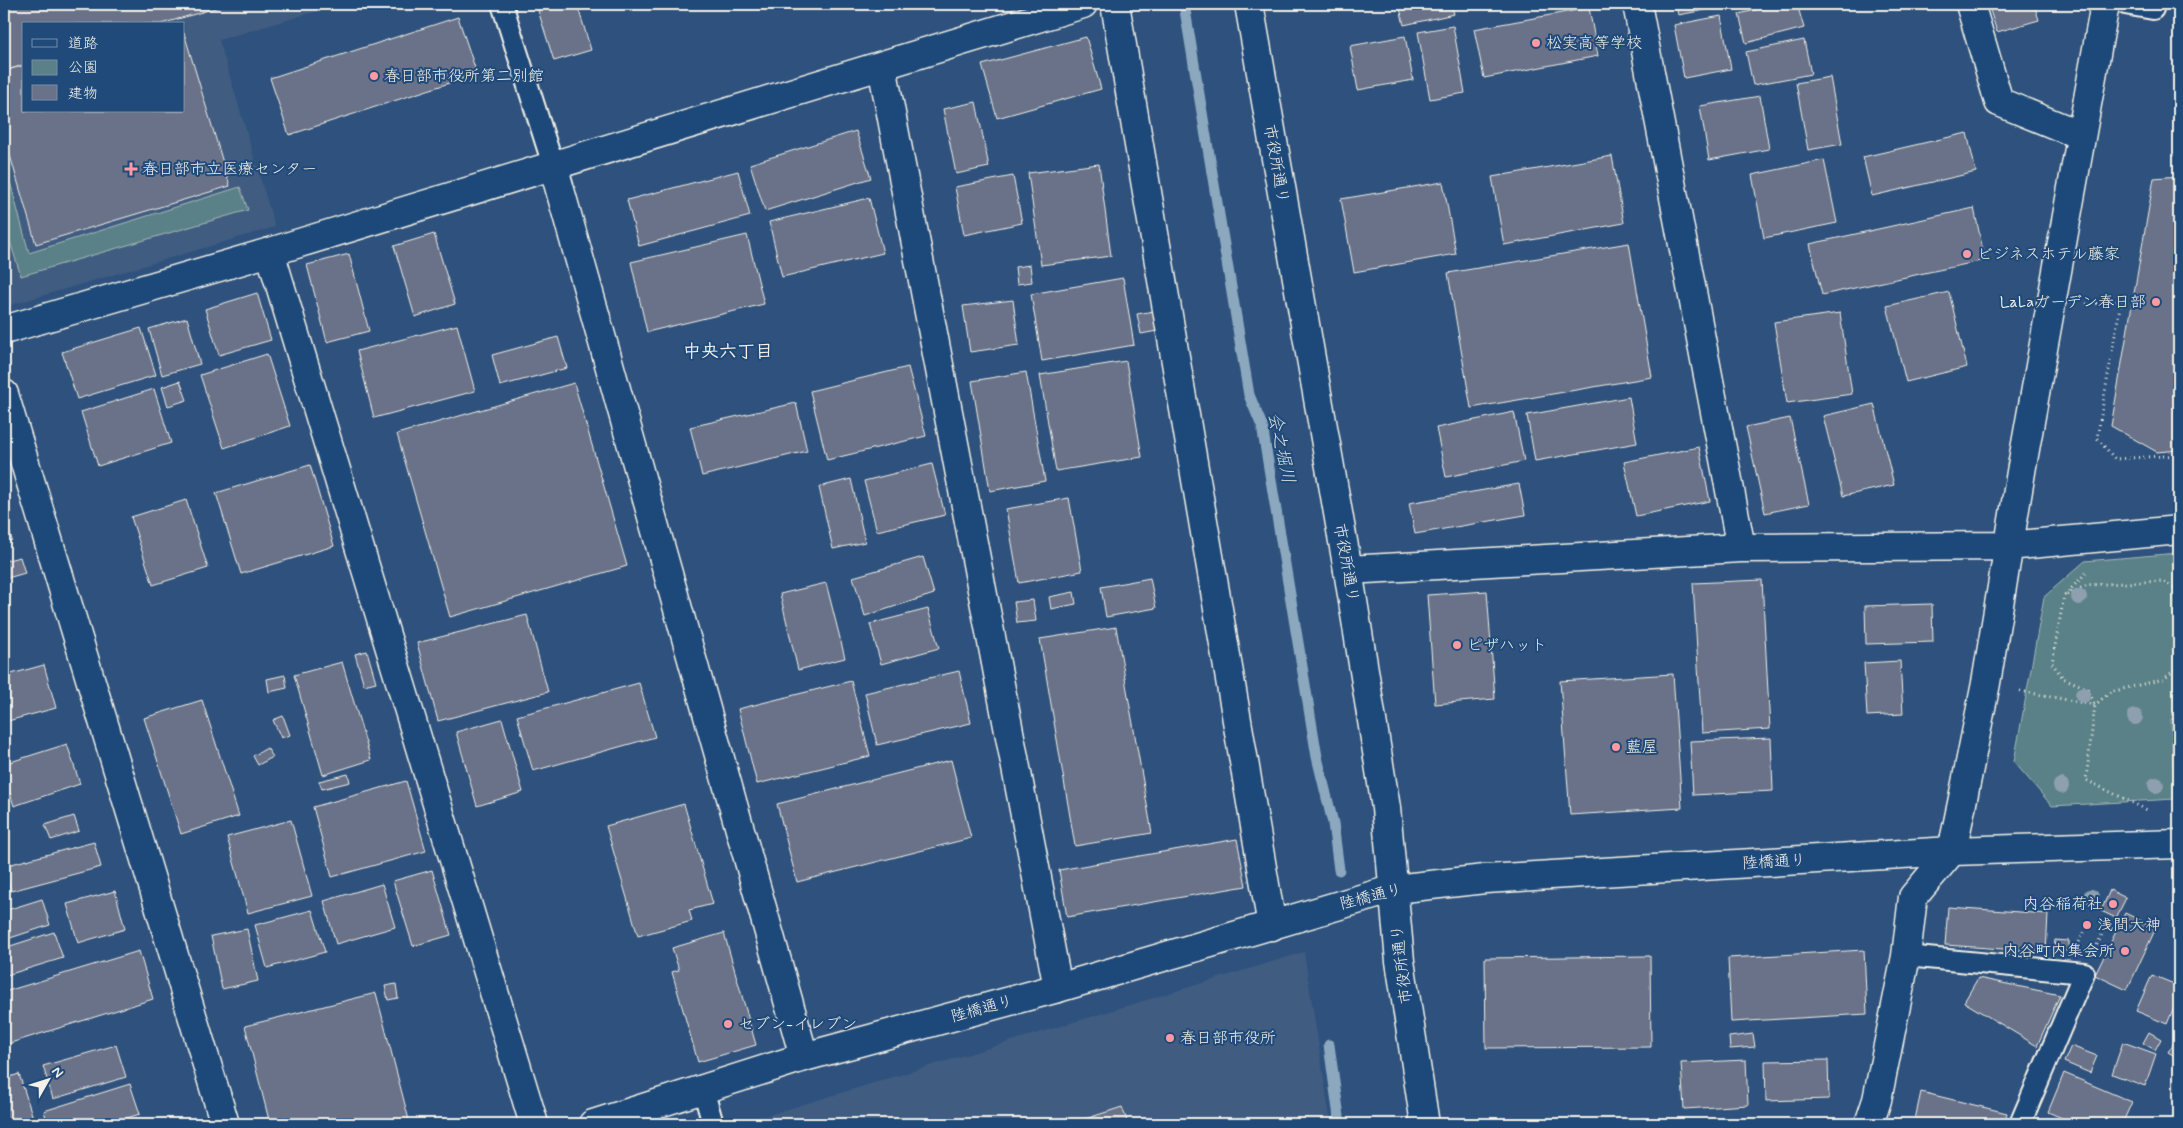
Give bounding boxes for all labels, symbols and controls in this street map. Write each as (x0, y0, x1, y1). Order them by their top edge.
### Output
legend (22, 22, 185, 112)
place label: 松実高等学校 (1546, 33, 1642, 54)
text: 道路 (68, 34, 98, 54)
marker: 松実高等学校 (1530, 37, 1542, 49)
text: 公園 (68, 58, 98, 78)
place label: 春日部市役所第二別館 (384, 66, 544, 87)
marker: 春日部市役所第二別館 (368, 70, 380, 82)
text: 建物 (68, 84, 98, 104)
street label: 市役所通り (1259, 123, 1293, 205)
place label: 春日部市立医療センター (142, 159, 317, 180)
marker: 春日部市立医療センター (124, 162, 138, 176)
place label: ビジネスホテル藤家 (1977, 244, 2120, 265)
marker: ビジネスホテル藤家 (1961, 248, 1973, 260)
place label: LaLaガーデン春日部 (2000, 292, 2146, 313)
marker: LaLaガーデン春日部 (2150, 296, 2162, 308)
district label: 中央六丁目 (683, 340, 773, 364)
water label: 会之堀川 (1262, 410, 1300, 486)
street label: 市役所通り (1329, 522, 1363, 604)
place label: ピザハット (1467, 635, 1547, 656)
marker: ピザハット (1451, 639, 1463, 651)
place label: 藍屋 (1626, 737, 1658, 758)
marker: 藍屋 (1610, 741, 1622, 753)
street label: 陸橋通り (1741, 850, 1807, 874)
street label: 陸橋通り (1337, 879, 1405, 915)
place label: 内谷稲荷社 (2023, 894, 2103, 915)
marker: 内谷稲荷社 (2107, 898, 2119, 910)
place label: 浅間大神 (2097, 915, 2161, 936)
marker: 浅間大神 (2081, 919, 2093, 931)
street label: 市役所通り (1387, 923, 1417, 1005)
place label: 内谷町内集会所 (2003, 941, 2115, 962)
marker: 内谷町内集会所 (2119, 945, 2131, 957)
street label: 陸橋通り (948, 991, 1016, 1027)
place label: セブン-イレブン (738, 1014, 857, 1035)
marker: セブン-イレブン (722, 1018, 734, 1030)
place label: 春日部市役所 (1180, 1028, 1276, 1049)
marker: 春日部市役所 (1164, 1032, 1176, 1044)
north arrow (22, 1056, 72, 1106)
text: N (47, 1063, 67, 1082)

